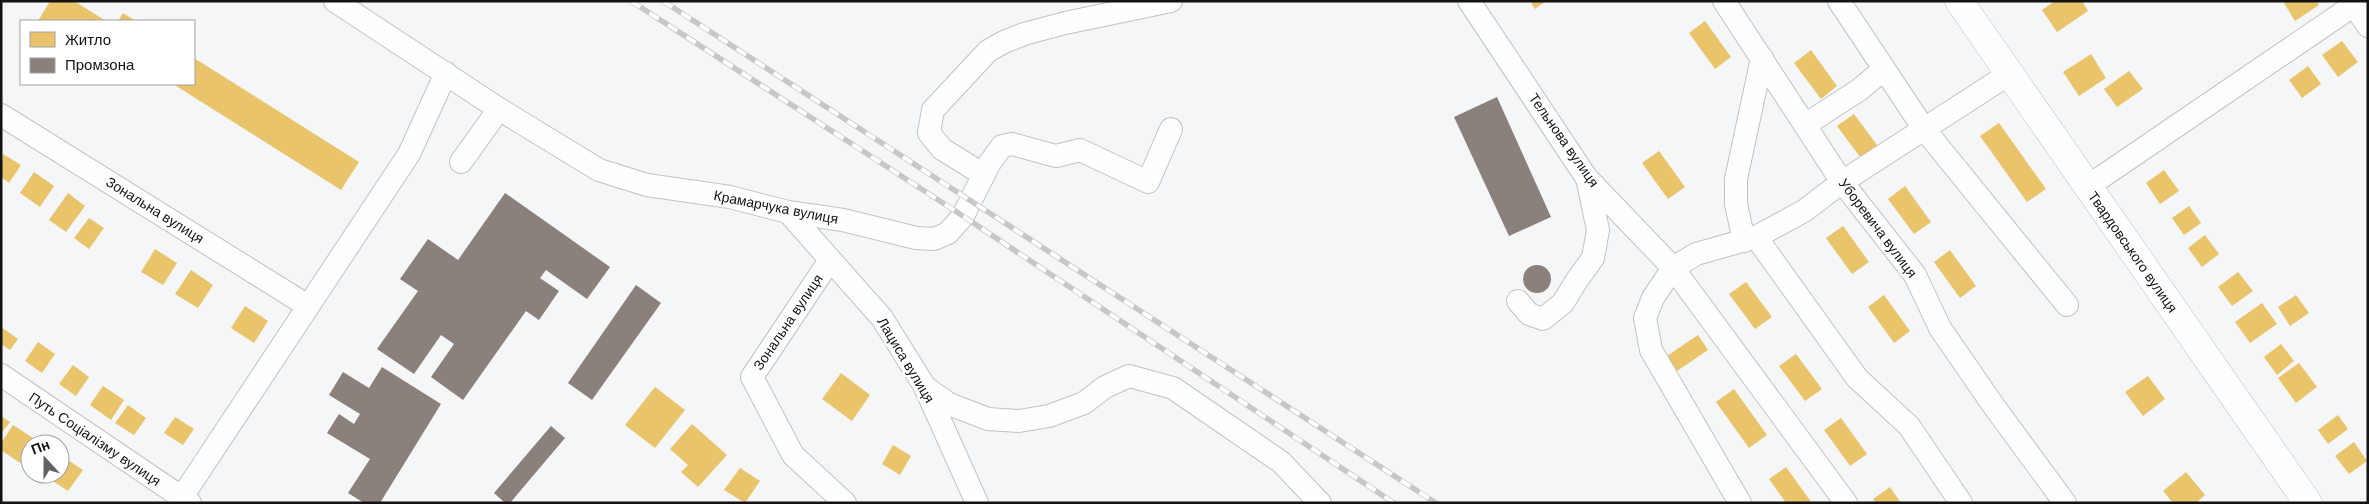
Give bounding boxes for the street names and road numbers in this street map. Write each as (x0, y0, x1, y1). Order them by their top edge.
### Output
street label: Тельнова вулиця (1526, 90, 1602, 190)
street label: Зональна вулиця (103, 174, 207, 246)
street label: Уборевича вулиця (1836, 175, 1920, 281)
street label: Крамарчука вулиця (712, 187, 840, 227)
street label: Твардовського вулиця (2085, 188, 2181, 316)
street label: Зональна вулиця (750, 271, 826, 373)
street label: Лациса вулиця (874, 314, 938, 406)
street label: Путь Соціалізму вулиця (26, 389, 164, 489)

